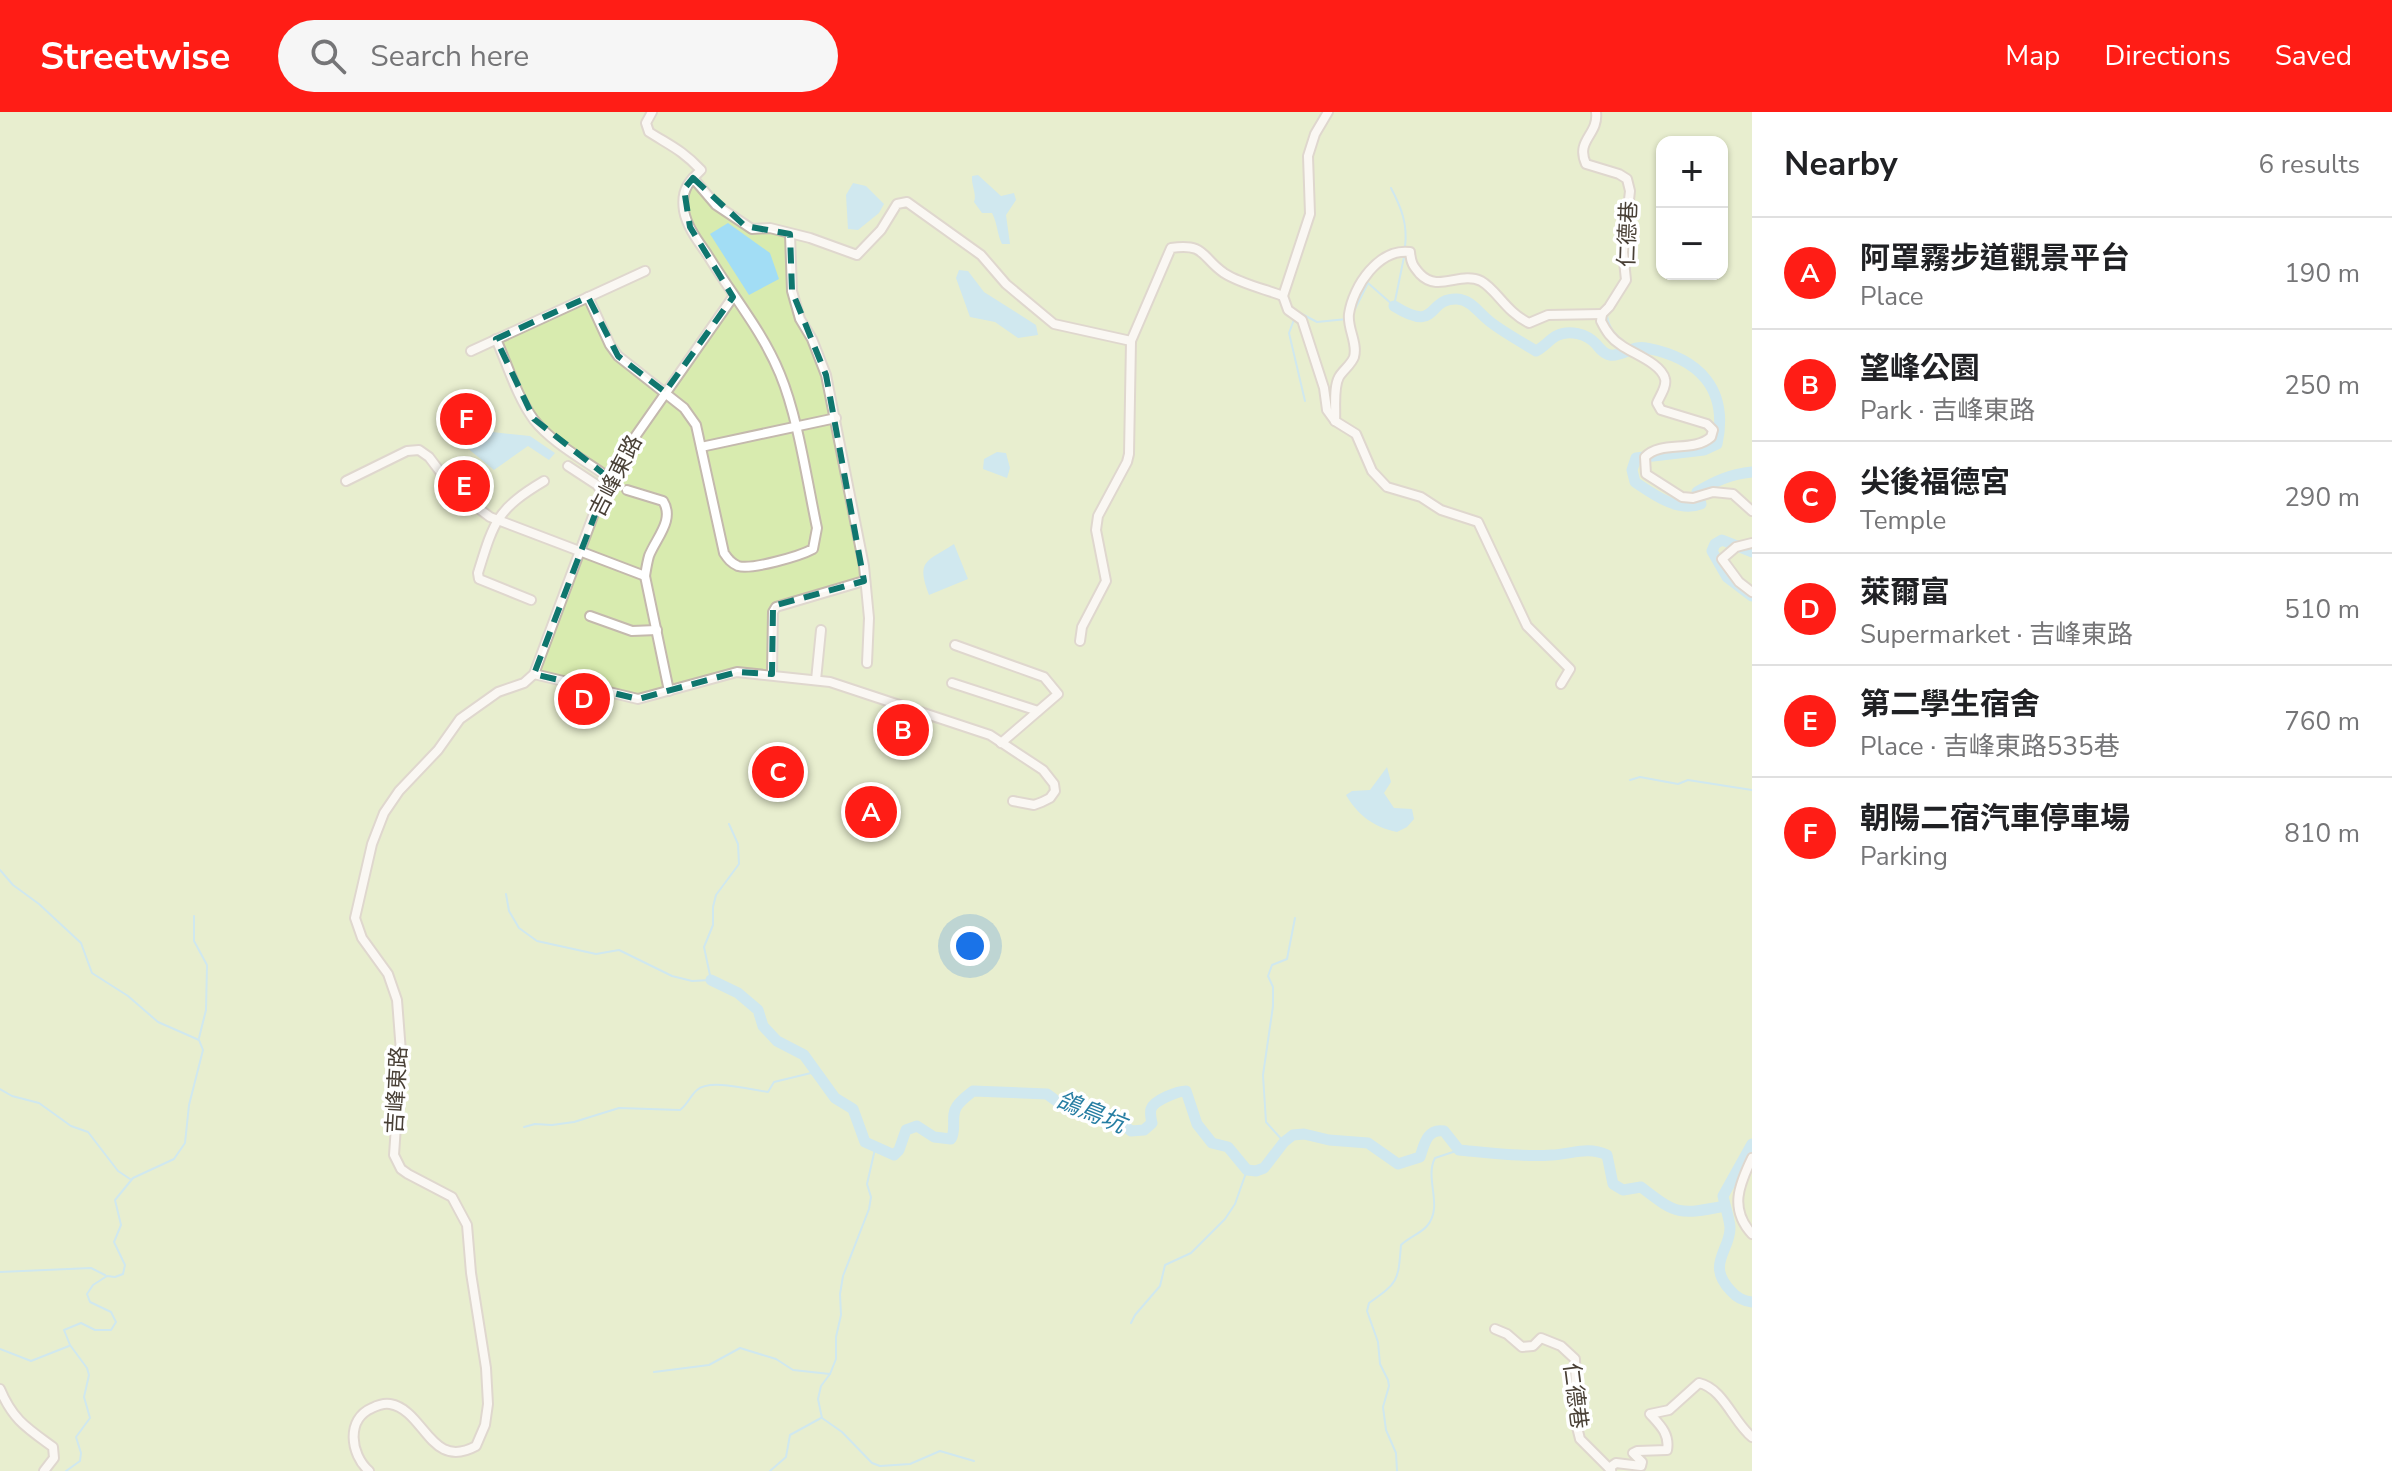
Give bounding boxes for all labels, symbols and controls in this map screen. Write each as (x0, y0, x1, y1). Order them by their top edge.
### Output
search box (278, 20, 838, 92)
text: Streetwise (40, 31, 230, 82)
icon: search (306, 34, 350, 78)
text: Search here (370, 36, 529, 77)
text: Map (2005, 37, 2060, 75)
text: Directions (2104, 37, 2231, 75)
text: Saved (2275, 37, 2352, 75)
map controls (1656, 136, 1728, 280)
button: + (1656, 136, 1728, 208)
text: Nearby (1784, 141, 1898, 187)
text: 6 results (2259, 147, 2360, 182)
street label: 仁德巷 (1612, 200, 1644, 268)
button: − (1656, 208, 1728, 280)
text: 阿罩霧步道觀景平台 (1860, 238, 2130, 279)
text: A (1800, 256, 1820, 291)
text: 190 m (2284, 256, 2360, 291)
text: Place (1860, 279, 1924, 314)
text: 望峰公園 (1860, 348, 1980, 389)
text: B (1801, 368, 1819, 403)
text: 250 m (2284, 368, 2360, 403)
pin: F (440, 389, 492, 449)
text: Park · 吉峰東路 (1860, 393, 2035, 428)
street label: 吉峰東路 (583, 430, 649, 522)
pin: E (438, 456, 490, 516)
text: 尖後福德宮 (1860, 462, 2010, 503)
text: C (1801, 480, 1819, 515)
text: 290 m (2284, 480, 2360, 515)
text: Temple (1860, 503, 1946, 538)
text: 萊爾富 (1860, 572, 1950, 613)
text: D (1800, 592, 1820, 627)
text: 510 m (2284, 592, 2360, 627)
text: Supermarket · 吉峰東路 (1860, 617, 2133, 652)
pin: D (558, 669, 610, 729)
text: 第二學生宿舍 (1860, 684, 2040, 725)
pin: B (877, 700, 929, 760)
text: E (1802, 704, 1818, 739)
text: 760 m (2284, 704, 2360, 739)
text: Place · 吉峰東路535巷 (1860, 729, 2120, 764)
pin: C (752, 742, 804, 802)
pin: A (845, 782, 897, 842)
text: 朝陽二宿汽車停車場 (1860, 798, 2130, 839)
text: F (1803, 816, 1817, 851)
text: 810 m (2284, 816, 2360, 851)
text: Parking (1860, 839, 1948, 874)
your location (950, 926, 990, 966)
street label: 吉峰東路 (380, 1045, 414, 1135)
water label: 鴿鳥坑 (1052, 1084, 1133, 1141)
street label: 仁德巷 (1556, 1361, 1594, 1431)

